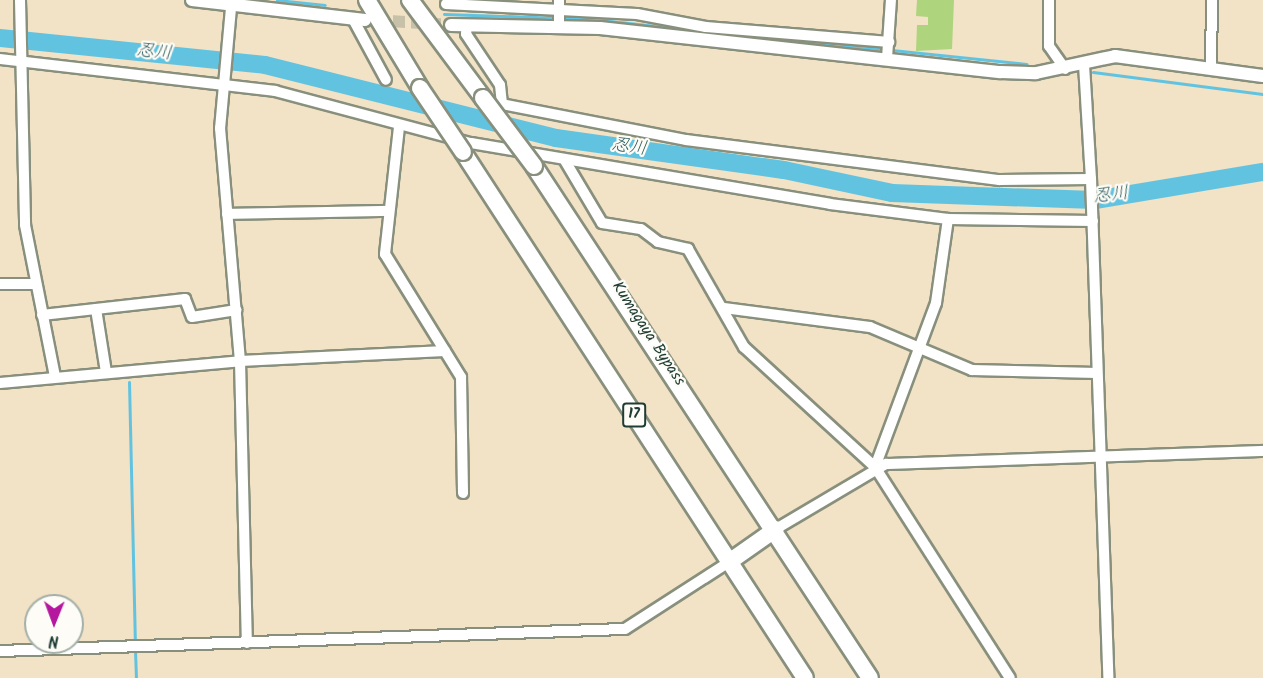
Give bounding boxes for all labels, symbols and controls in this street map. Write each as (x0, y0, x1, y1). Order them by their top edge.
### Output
water label: 忍川 (135, 40, 173, 66)
water label: 忍川 (610, 135, 648, 161)
water label: 忍川 (1092, 183, 1130, 209)
street label: Kumagaya Bypass (607, 278, 689, 390)
road number: 17 (622, 403, 646, 427)
north arrow (24, 594, 84, 654)
text: N (48, 628, 59, 653)

